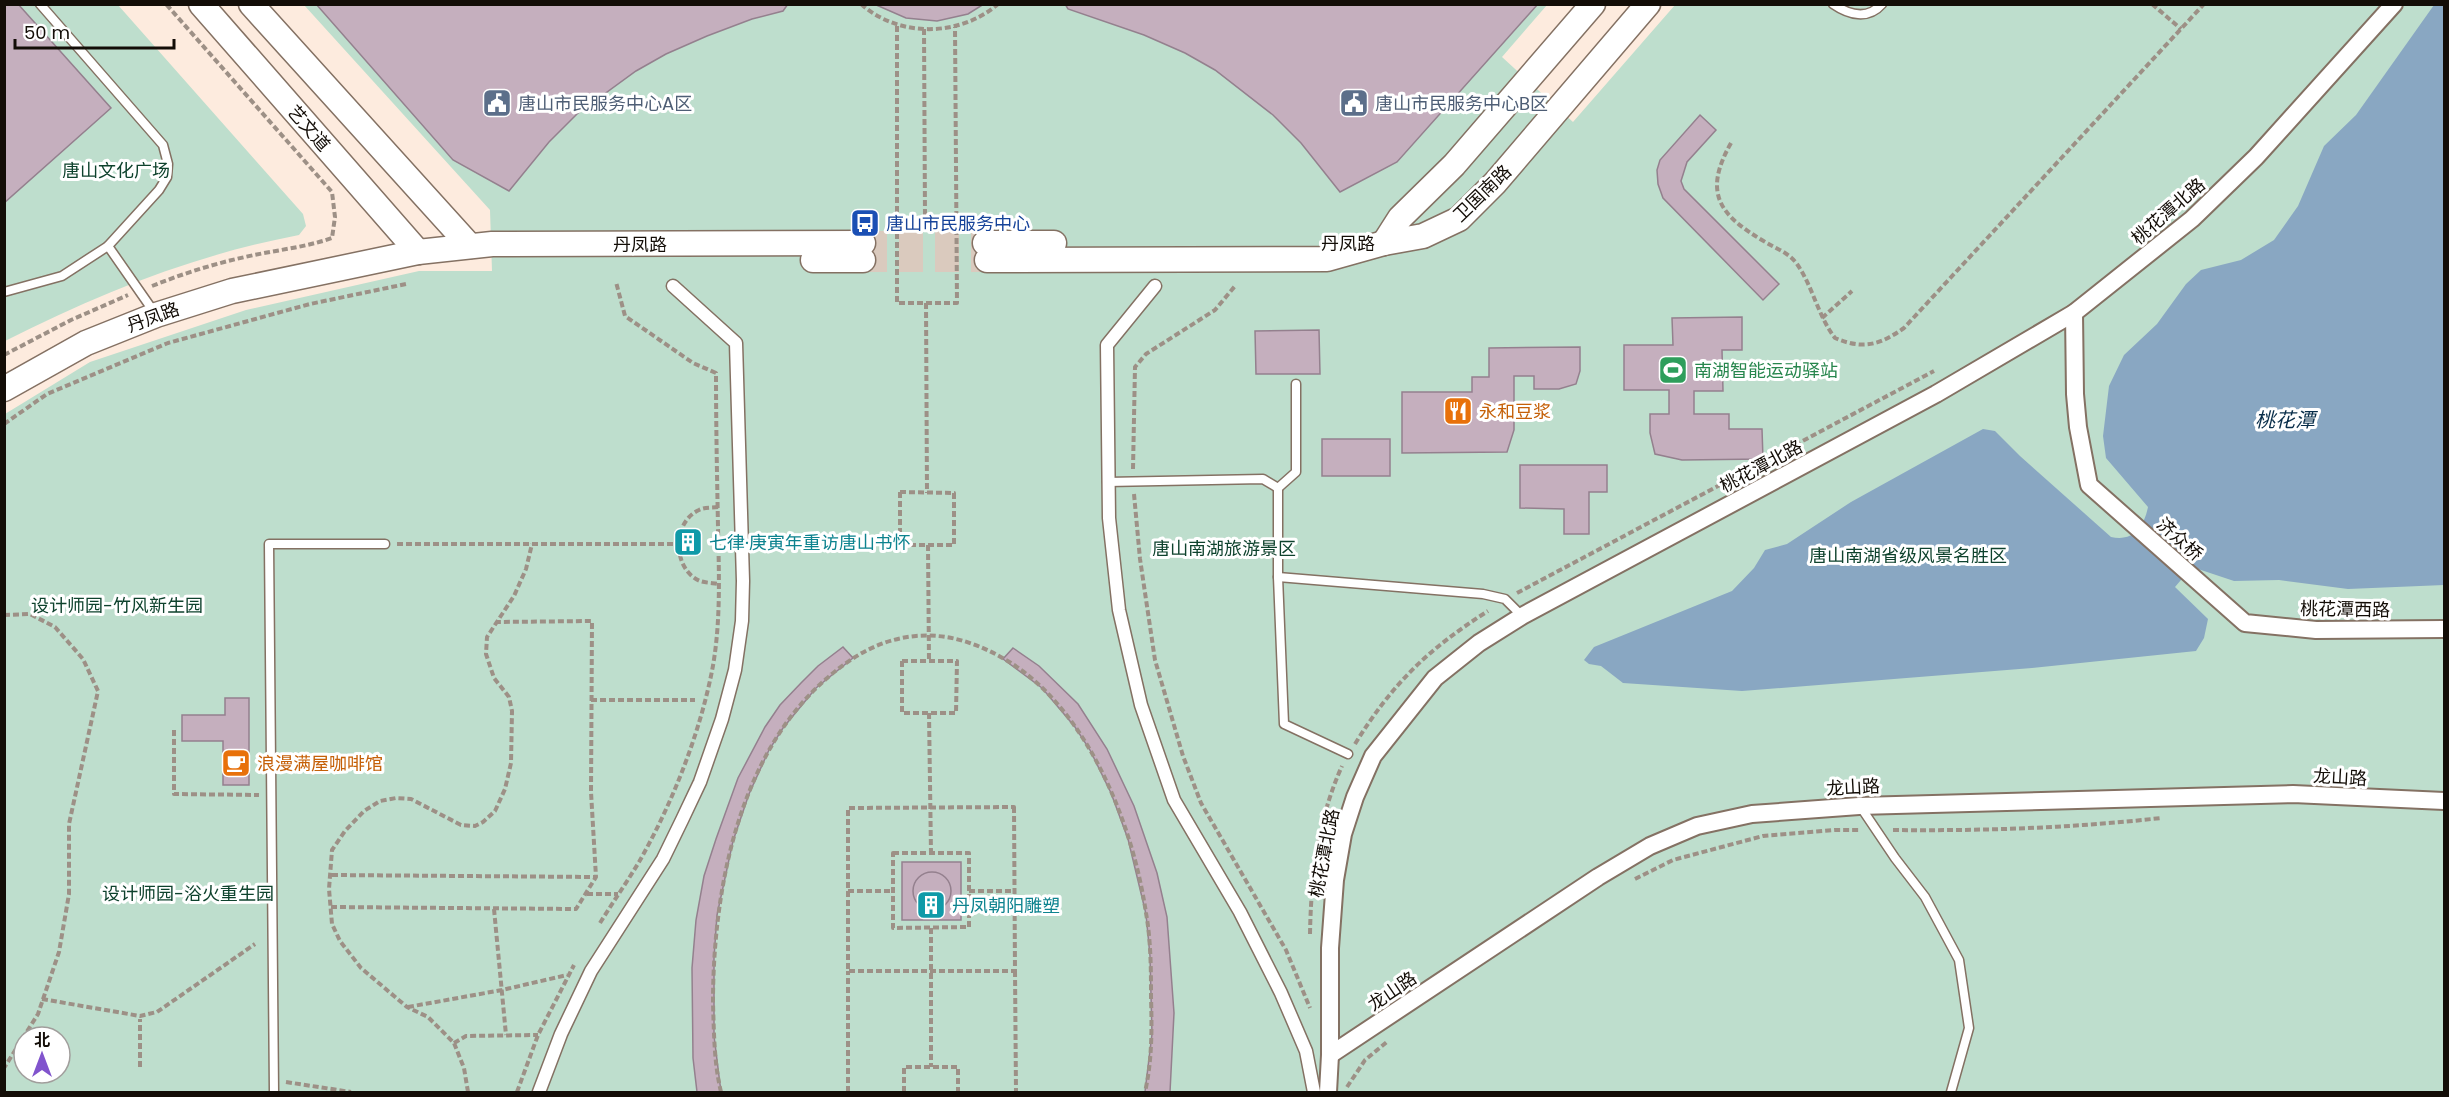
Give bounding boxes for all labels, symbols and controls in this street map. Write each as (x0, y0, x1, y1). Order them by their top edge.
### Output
scale bar (15, 12, 174, 50)
text: 50 m (24, 20, 70, 45)
public building icon: 唐山市民服务中心A区 (481, 87, 513, 119)
public building icon: 唐山市民服务中心B区 (1338, 87, 1370, 119)
place label: 唐山市民服务中心A区 (518, 91, 692, 116)
place label: 唐山市民服务中心B区 (1375, 91, 1548, 116)
street label: 艺文道 (282, 99, 336, 157)
park label: 唐山文化广场 (62, 158, 170, 183)
street label: 卫国南路 (1447, 159, 1517, 227)
street label: 桃花潭北路 (2126, 172, 2210, 250)
bus stop icon: 唐山市民服务中心 (849, 207, 881, 239)
place label: 唐山市民服务中心 (886, 211, 1030, 236)
street label: 丹凤路 (1321, 231, 1375, 256)
street label: 丹凤路 (613, 232, 667, 257)
street label: 丹凤路 (123, 296, 183, 338)
sports icon: 南湖智能运动驿站 (1657, 354, 1689, 386)
place label: 南湖智能运动驿站 (1694, 358, 1838, 383)
restaurant icon: 永和豆浆 (1442, 395, 1474, 427)
place label: 永和豆浆 (1479, 399, 1551, 424)
water label: 桃花潭 (2255, 406, 2319, 434)
street label: 桃花潭北路 (1715, 434, 1807, 498)
street label: 济众桥 (2152, 512, 2208, 566)
building icon: 七律·庚寅年重访唐山书怀 (672, 526, 704, 558)
place label: 七律·庚寅年重访唐山书怀 (709, 530, 911, 555)
park label: 唐山南湖旅游景区 (1152, 536, 1296, 561)
park label: 唐山南湖省级风景名胜区 (1809, 543, 2007, 568)
park label: 设计师园-竹风新生园 (31, 593, 203, 618)
street label: 桃花潭西路 (2300, 596, 2390, 622)
cafe icon: 浪漫满屋咖啡馆 (220, 747, 252, 779)
place label: 浪漫满屋咖啡馆 (257, 751, 383, 776)
street label: 龙山路 (2312, 763, 2368, 791)
street label: 龙山路 (1825, 773, 1881, 801)
street label: 桃花潭北路 (1303, 806, 1345, 900)
park label: 设计师园-浴火重生园 (102, 881, 274, 906)
building icon: 丹凤朝阳雕塑 (915, 889, 947, 921)
place label: 丹凤朝阳雕塑 (952, 893, 1060, 918)
street label: 龙山路 (1363, 966, 1421, 1016)
north arrow (12, 1025, 72, 1085)
text: 北 (34, 1029, 50, 1052)

